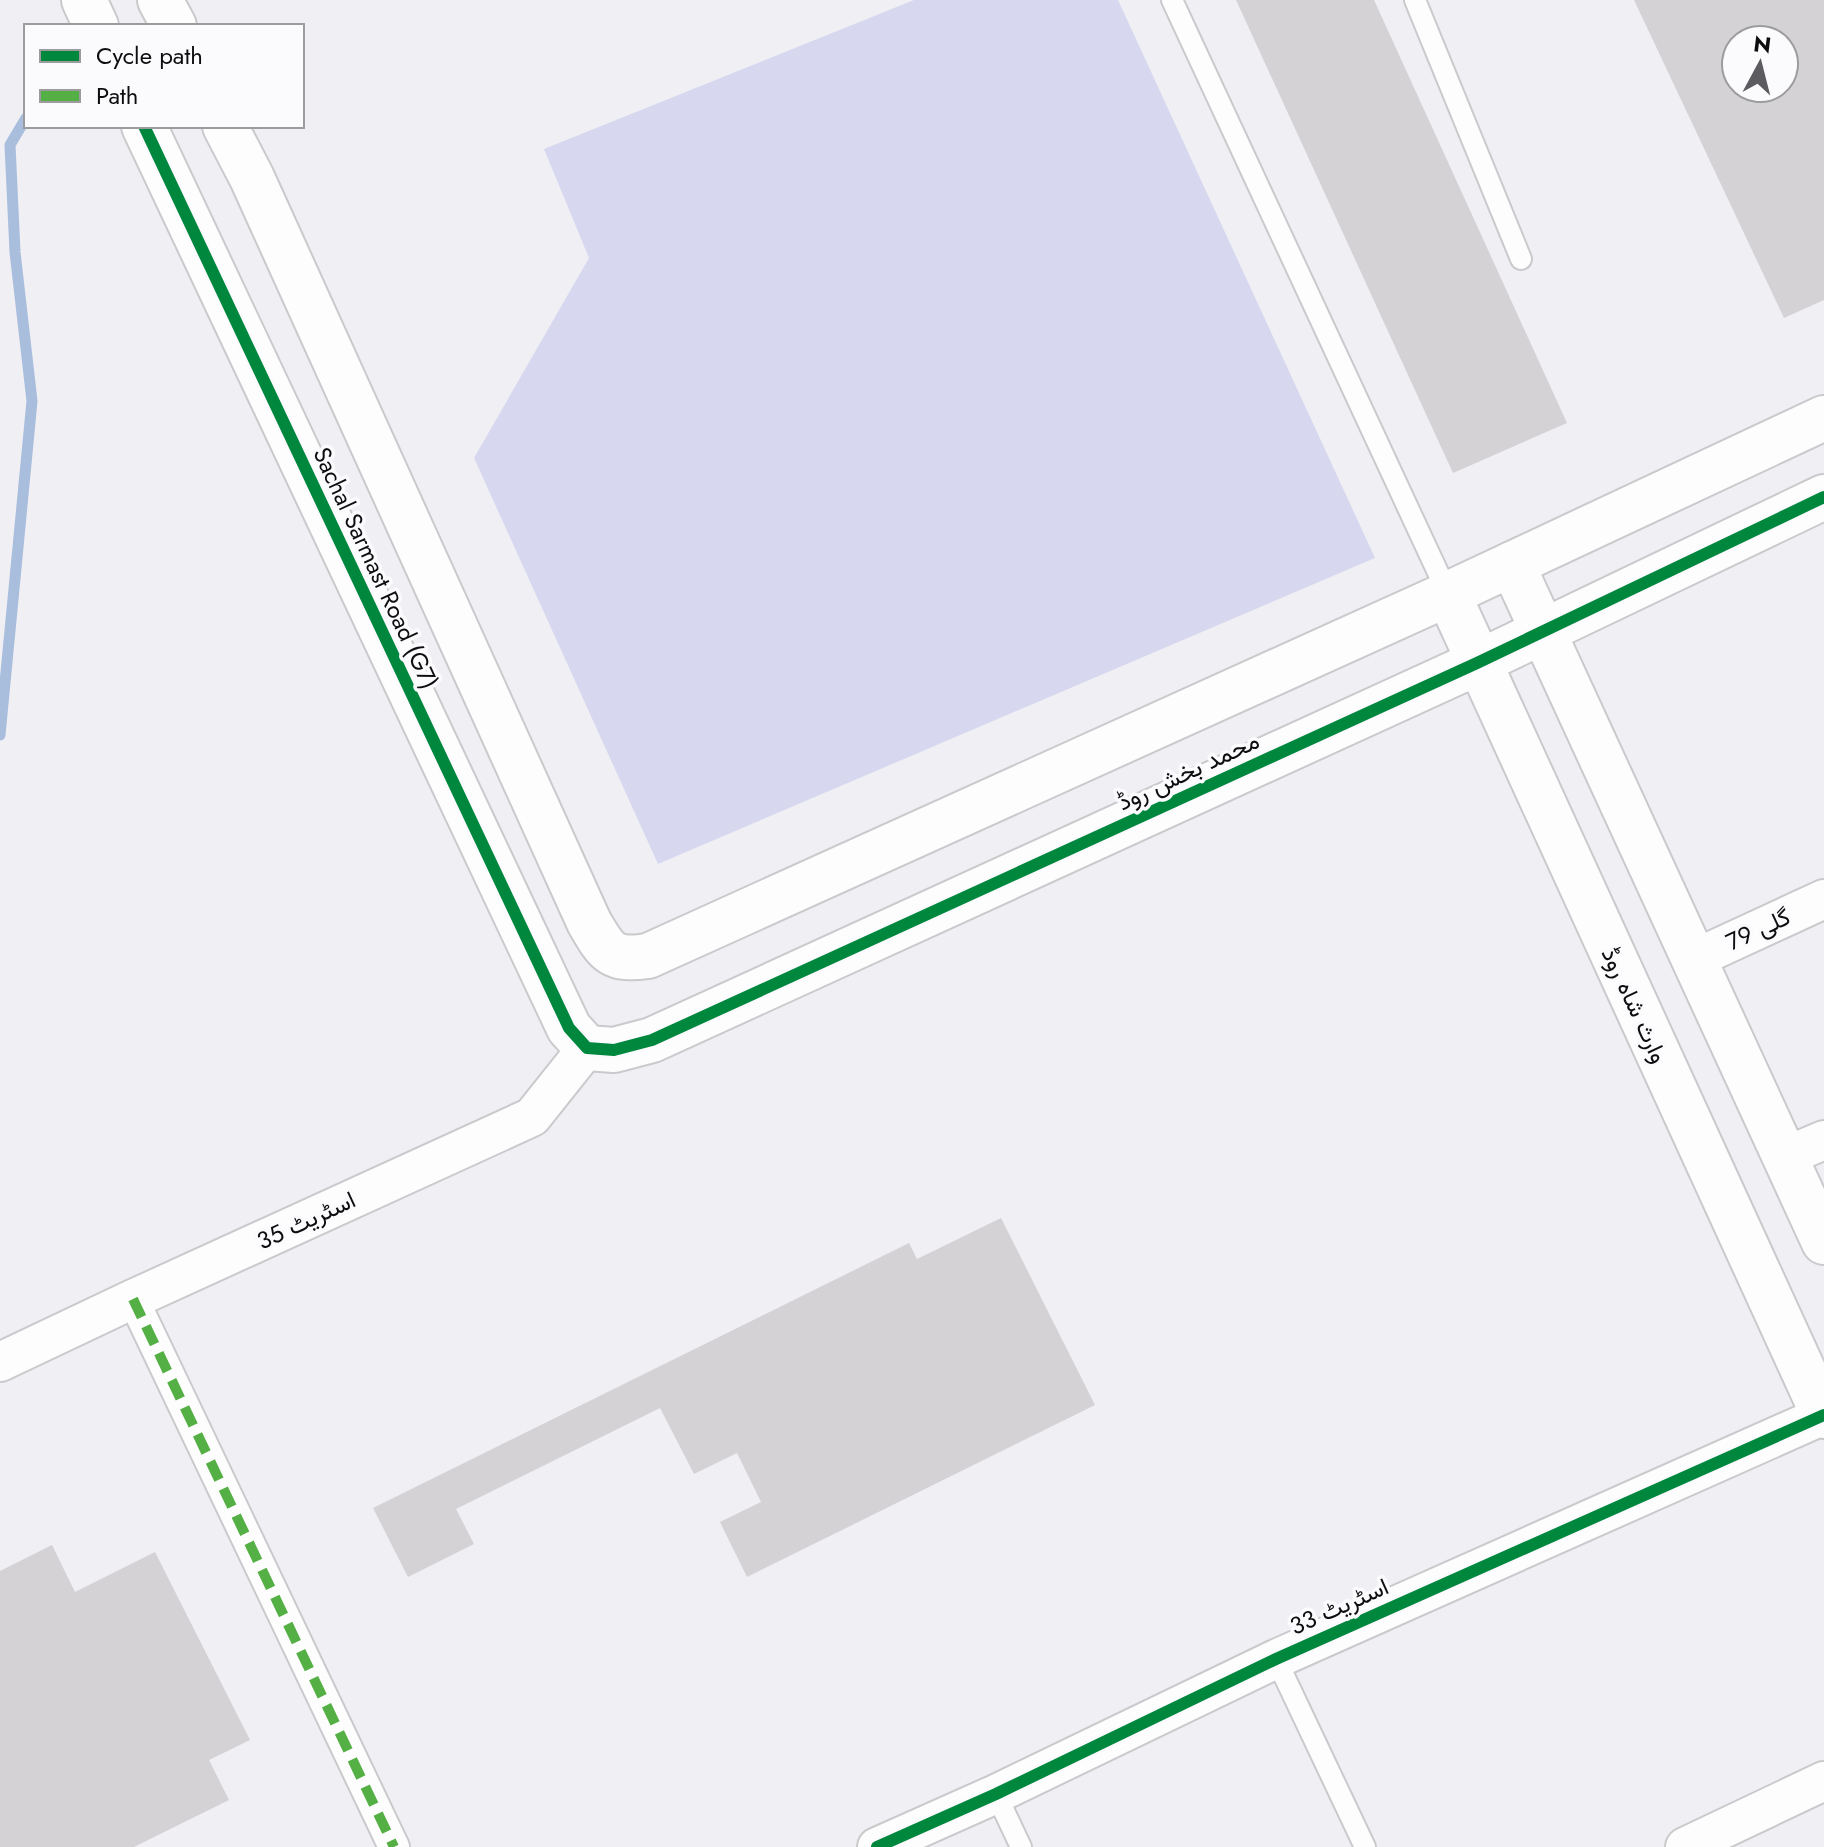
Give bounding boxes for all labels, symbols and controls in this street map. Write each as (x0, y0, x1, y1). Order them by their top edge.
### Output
legend (24, 24, 304, 128)
north arrow (1720, 24, 1800, 104)
text: N (1752, 27, 1773, 61)
text: Cycle path (96, 38, 203, 73)
text: Path (96, 78, 138, 113)
street label: Sachal Sarmast Road (G7) (305, 441, 447, 695)
street label: محمد بخش روڈ (1111, 723, 1265, 819)
street label: گلی 79 (1720, 899, 1796, 959)
street label: وارث شاہ روڈ (1593, 941, 1677, 1069)
street label: اسٹریٹ 35 (251, 1182, 361, 1258)
street label: اسٹریٹ 33 (1284, 1569, 1394, 1643)

